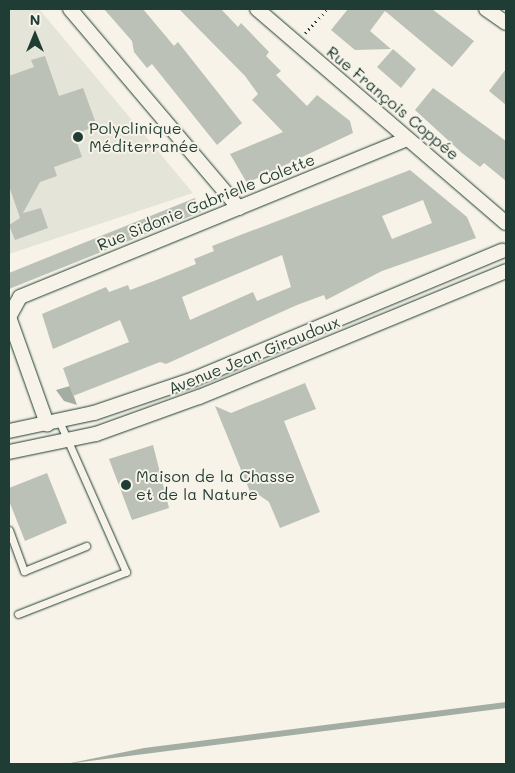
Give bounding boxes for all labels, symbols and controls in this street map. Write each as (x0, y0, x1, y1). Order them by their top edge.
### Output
north arrow (10, 10, 60, 60)
text: N (30, 10, 40, 29)
street label: Rue François Coppée (323, 42, 463, 164)
place label: Polyclinique Méditerranée (89, 118, 198, 156)
marker: Polyclinique Méditerranée (71, 130, 85, 144)
street label: Rue Sidonie Gabrielle Colette (94, 149, 318, 255)
street label: Avenue Jean Giraudoux (165, 312, 343, 398)
place label: Maison de la Chasse et de la Nature (136, 466, 295, 504)
marker: Maison de la Chasse et de la Nature (120, 479, 132, 491)

